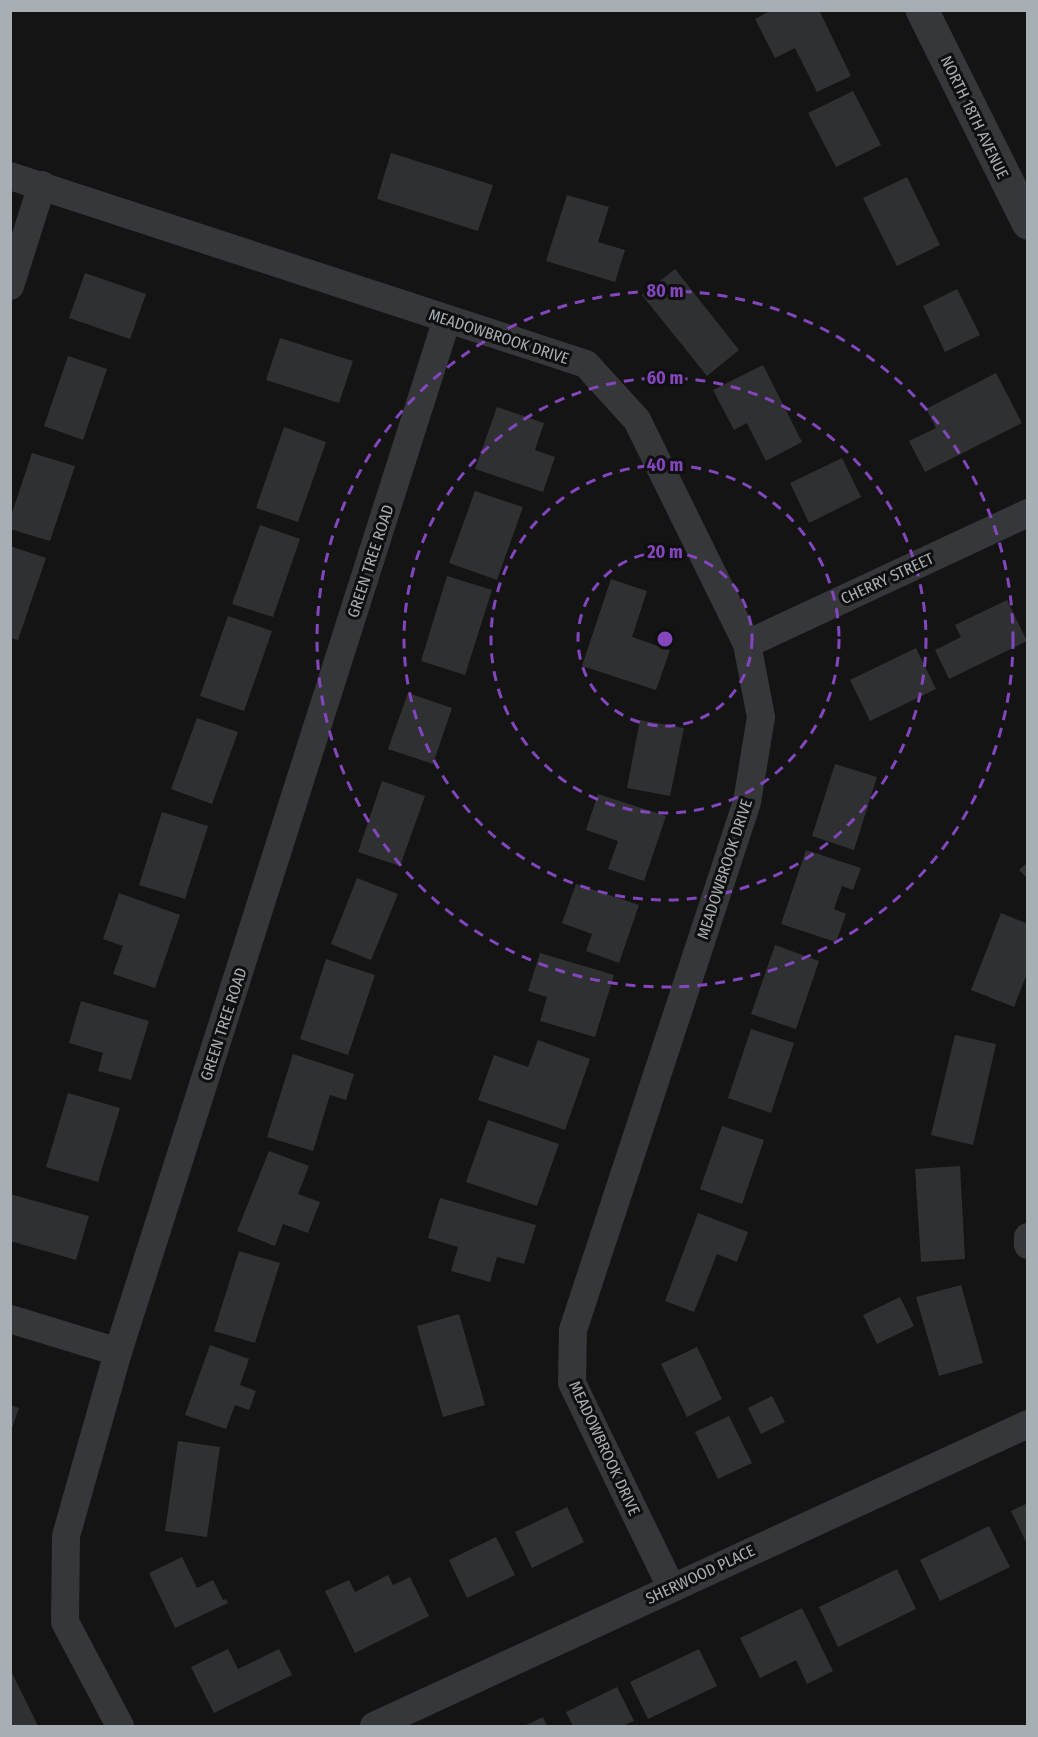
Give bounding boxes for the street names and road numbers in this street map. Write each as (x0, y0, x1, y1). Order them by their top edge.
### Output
street label: NORTH 18TH AVENUE (937, 53, 1013, 182)
street label: MEADOWBROOK DRIVE (426, 305, 571, 368)
street label: GREEN TREE ROAD (343, 502, 398, 620)
street label: CHERRY STREET (838, 548, 937, 608)
street label: MEADOWBROOK DRIVE (693, 797, 756, 942)
street label: GREEN TREE ROAD (196, 965, 251, 1083)
street label: MEADOWBROOK DRIVE (565, 1378, 644, 1518)
street label: SHERWOOD PLACE (643, 1541, 758, 1608)

